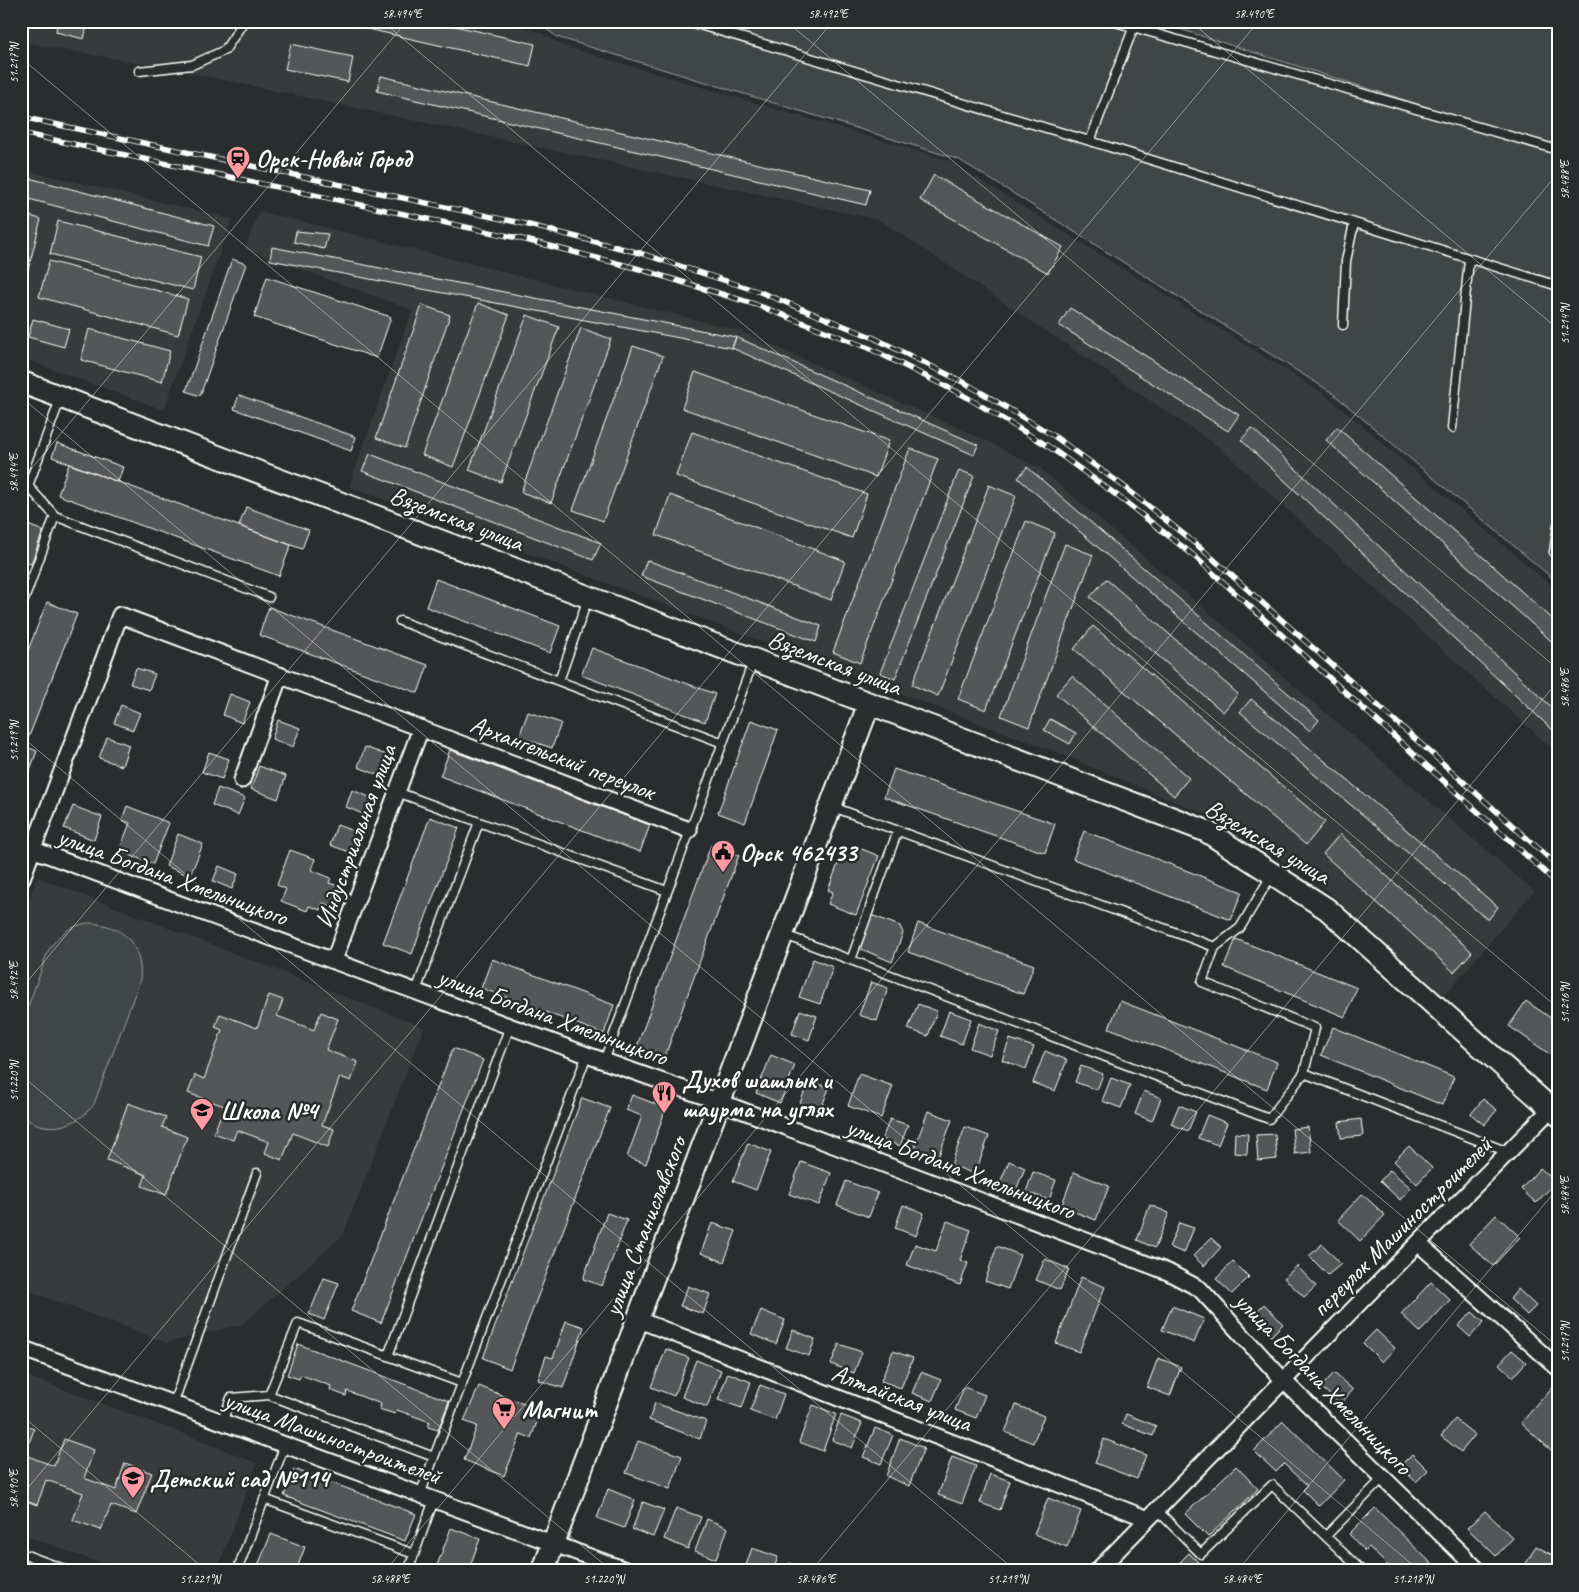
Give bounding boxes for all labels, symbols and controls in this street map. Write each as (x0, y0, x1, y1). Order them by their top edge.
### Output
text: 58.494°E (382, 6, 423, 22)
text: 58.492°E (808, 6, 849, 22)
text: 58.490°E (1234, 6, 1275, 22)
text: 51.217°N (6, 41, 22, 83)
place label: Орск-Новый Город (256, 143, 414, 175)
station icon: Орск-Новый Город (225, 145, 251, 179)
text: 58.488°E (1557, 159, 1573, 200)
text: 51.214°N (1557, 302, 1573, 344)
text: 58.494°E (6, 452, 22, 493)
street label: Вяземская улица (385, 479, 530, 561)
street label: Вяземская улица (763, 623, 908, 705)
text: 58.486°E (1557, 667, 1573, 708)
street label: Архангельский переулок (466, 708, 662, 809)
text: 51.219°N (6, 719, 22, 761)
street label: Индустриальная улица (308, 739, 405, 932)
street label: Вяземская улица (1199, 792, 1338, 894)
street label: улица Богдана Хмельницкого (52, 820, 293, 934)
place label: Орск 462433 (740, 837, 859, 869)
public building icon: Орск 462433 (710, 839, 736, 873)
text: 58.492°E (6, 960, 22, 1001)
street label: улица Богдана Хмельницкого (432, 960, 673, 1074)
text: 51.216°N (1557, 981, 1573, 1023)
text: 51.220°N (6, 1059, 22, 1101)
place label: Духов шашлык и шаурма на углях (682, 1064, 835, 1125)
restaurant icon: Духов шашлык и шаурма на углях (651, 1080, 677, 1114)
place label: Школа №4 (220, 1095, 320, 1127)
school or university icon: Школа №4 (189, 1097, 215, 1131)
street label: улица Богдана Хмельницкого (840, 1110, 1080, 1228)
street label: переулок Машиностроителей (1304, 1128, 1500, 1324)
street label: улица Станиславского (595, 1129, 695, 1322)
text: 58.484°E (1557, 1175, 1573, 1216)
street label: улица Богдана Хмельницкого (1226, 1284, 1420, 1483)
text: 51.217°N (1557, 1320, 1573, 1362)
street label: Алтайская улица (827, 1357, 978, 1440)
street label: улица Машиностроителей (218, 1383, 447, 1493)
place label: Магнит (522, 1394, 598, 1426)
supermarket icon: Магнит (491, 1396, 517, 1430)
place label: Детский сад №114 (150, 1463, 332, 1495)
school or university icon: Детский сад №114 (120, 1465, 146, 1499)
text: 58.490°E (6, 1468, 22, 1509)
text: 51.221°N (180, 1571, 222, 1587)
text: 58.488°E (370, 1571, 411, 1587)
text: 51.220°N (584, 1571, 626, 1587)
text: 58.486°E (796, 1571, 837, 1587)
text: 51.219°N (988, 1571, 1030, 1587)
text: 58.484°E (1222, 1571, 1263, 1587)
text: 51.218°N (1393, 1571, 1435, 1587)

